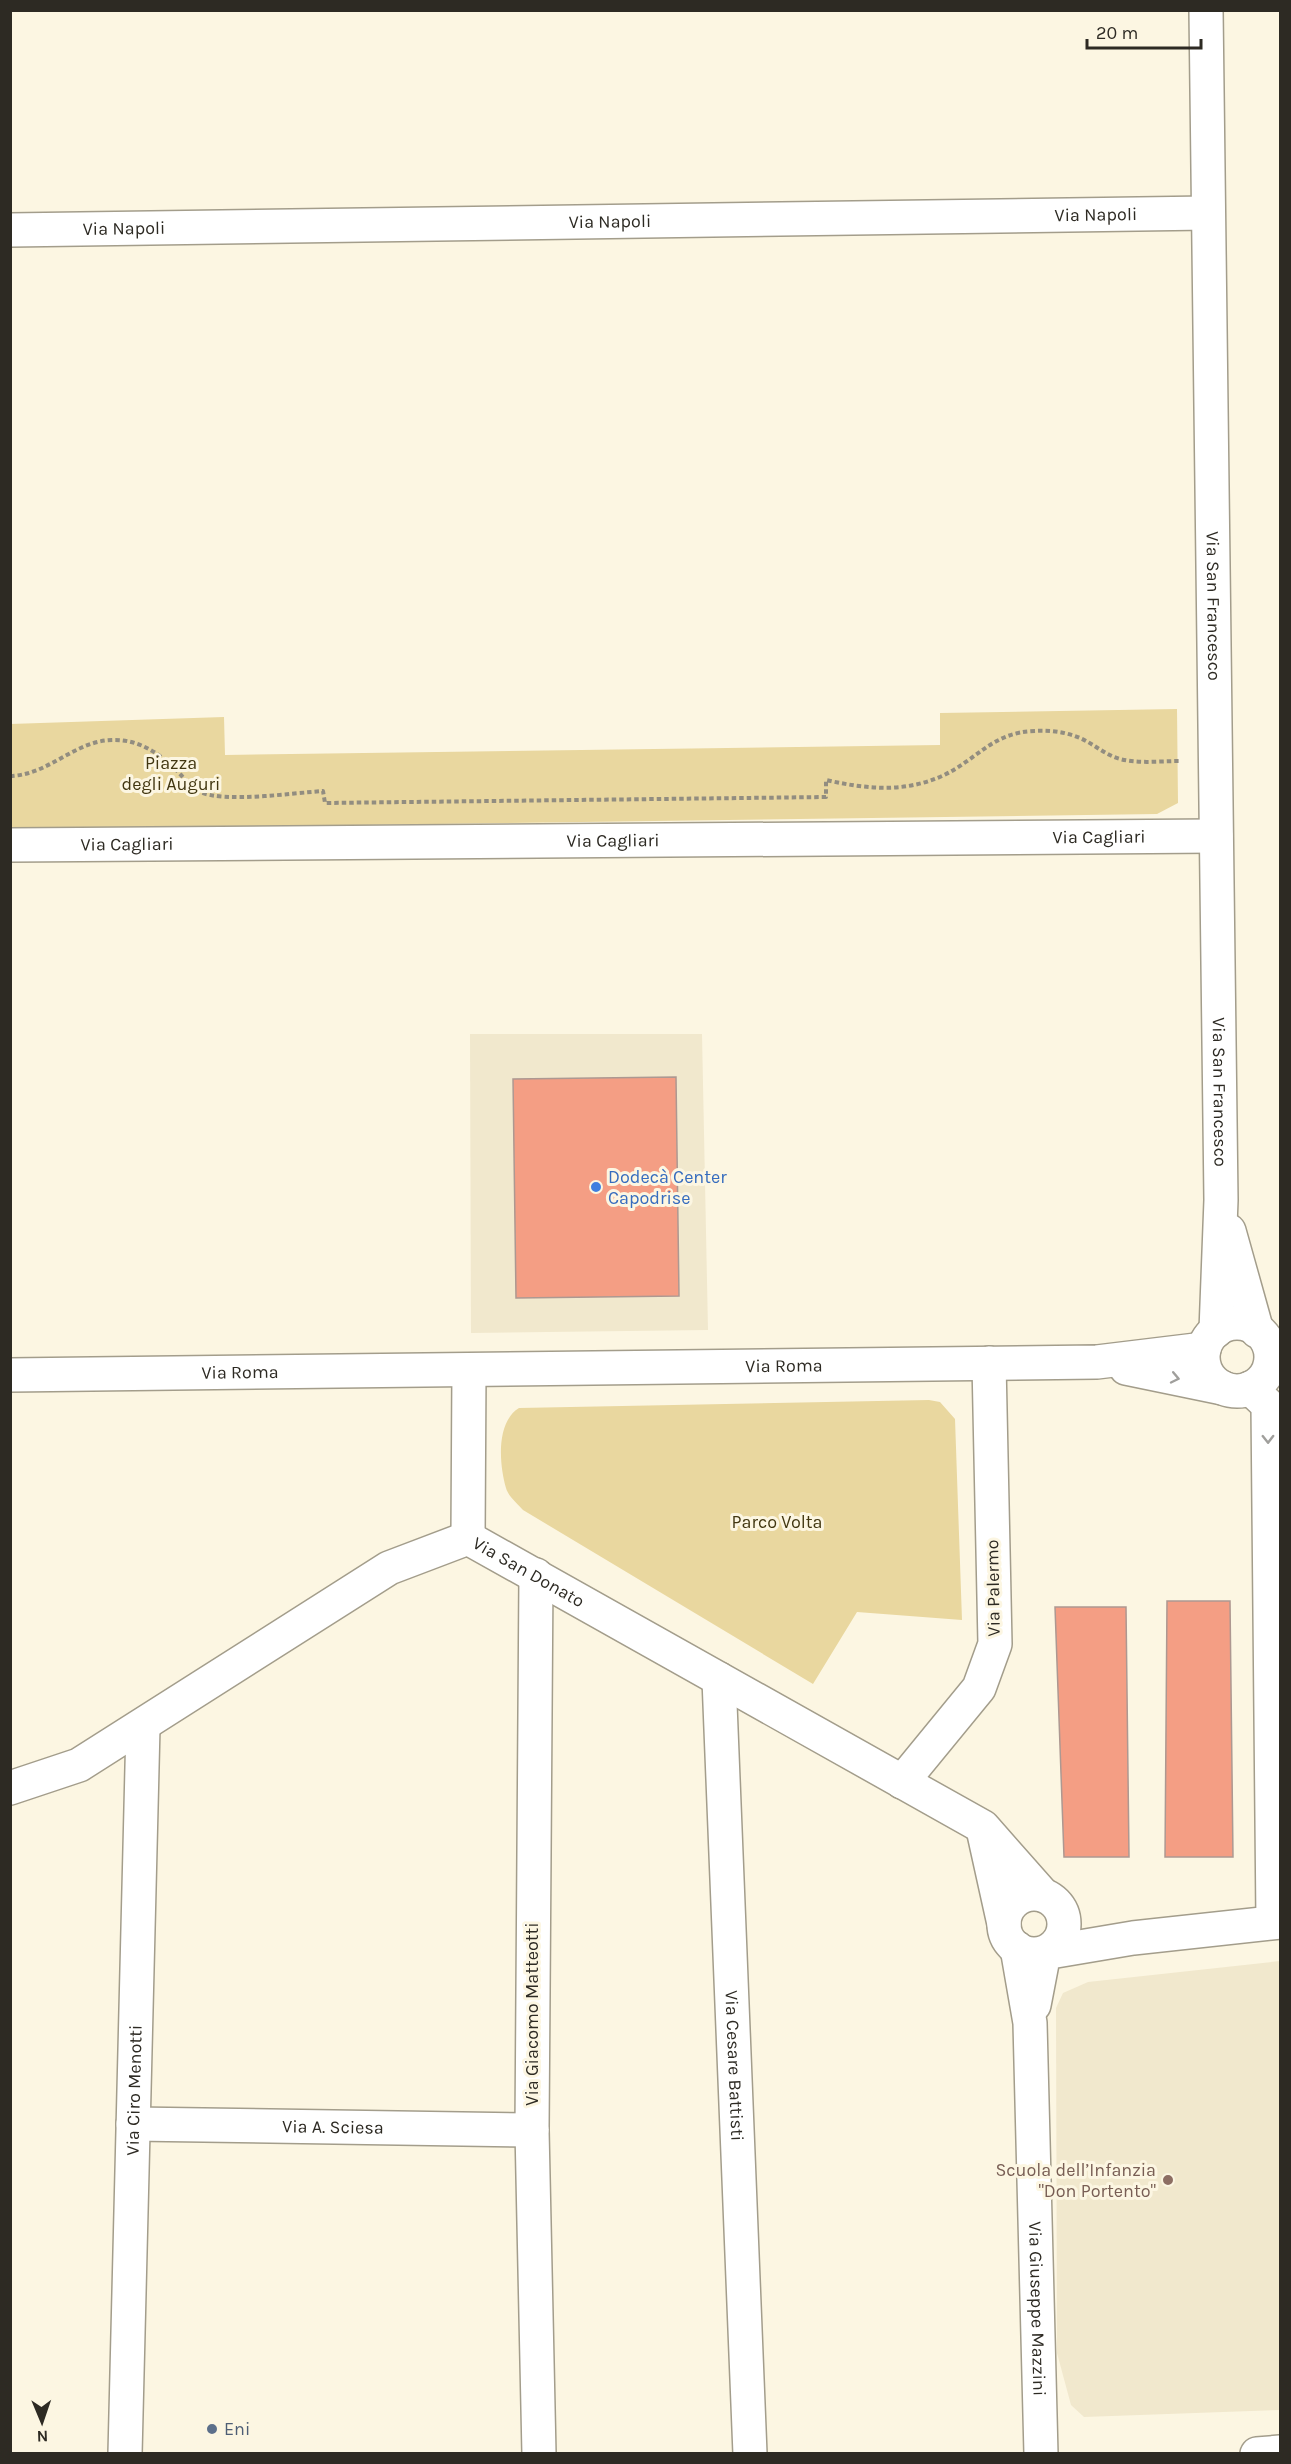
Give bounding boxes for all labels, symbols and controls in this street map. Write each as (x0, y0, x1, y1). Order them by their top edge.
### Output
scale bar (1087, 12, 1201, 50)
text: 20 m (1096, 22, 1138, 44)
street label: Via Napoli (1054, 203, 1137, 226)
street label: Via Napoli (568, 210, 651, 233)
street label: Via Napoli (82, 217, 166, 240)
street label: Via San Francesco (1202, 531, 1225, 681)
park label: Piazza degli Auguri (122, 752, 220, 795)
street label: Via Cagliari (1052, 826, 1146, 848)
street label: Via Cagliari (566, 829, 660, 852)
street label: Via Cagliari (80, 833, 174, 855)
street label: Via San Francesco (1208, 1017, 1232, 1167)
place label: Dodecà Center Capodrise (608, 1166, 727, 1209)
marker: Dodecà Center Capodrise (589, 1180, 603, 1194)
street label: Via Roma (745, 1354, 823, 1377)
street label: Via Roma (201, 1361, 279, 1384)
one-way arrow (1170, 1371, 1180, 1384)
one-way arrow (1262, 1435, 1274, 1444)
park label: Parco Volta (732, 1511, 822, 1533)
street label: Via San Donato (469, 1532, 588, 1612)
street label: Via Palermo (981, 1539, 1005, 1637)
street label: Via Giacomo Matteotti (521, 1922, 543, 2106)
street label: Via Cesare Battisti (720, 1990, 748, 2142)
street label: Via Ciro Menotti (121, 2024, 147, 2156)
street label: Via A. Sciesa (282, 2115, 384, 2139)
place label: Scuola dell’Infanzia "Don Portento" (995, 2159, 1156, 2202)
marker: Scuola dell’Infanzia "Don Portento" (1161, 2173, 1175, 2187)
street label: Via Giuseppe Mazzini (1024, 2221, 1051, 2396)
north arrow (12, 2392, 72, 2452)
place label: Eni (224, 2418, 250, 2440)
marker: Eni (205, 2422, 219, 2436)
text: N (36, 2427, 49, 2446)

